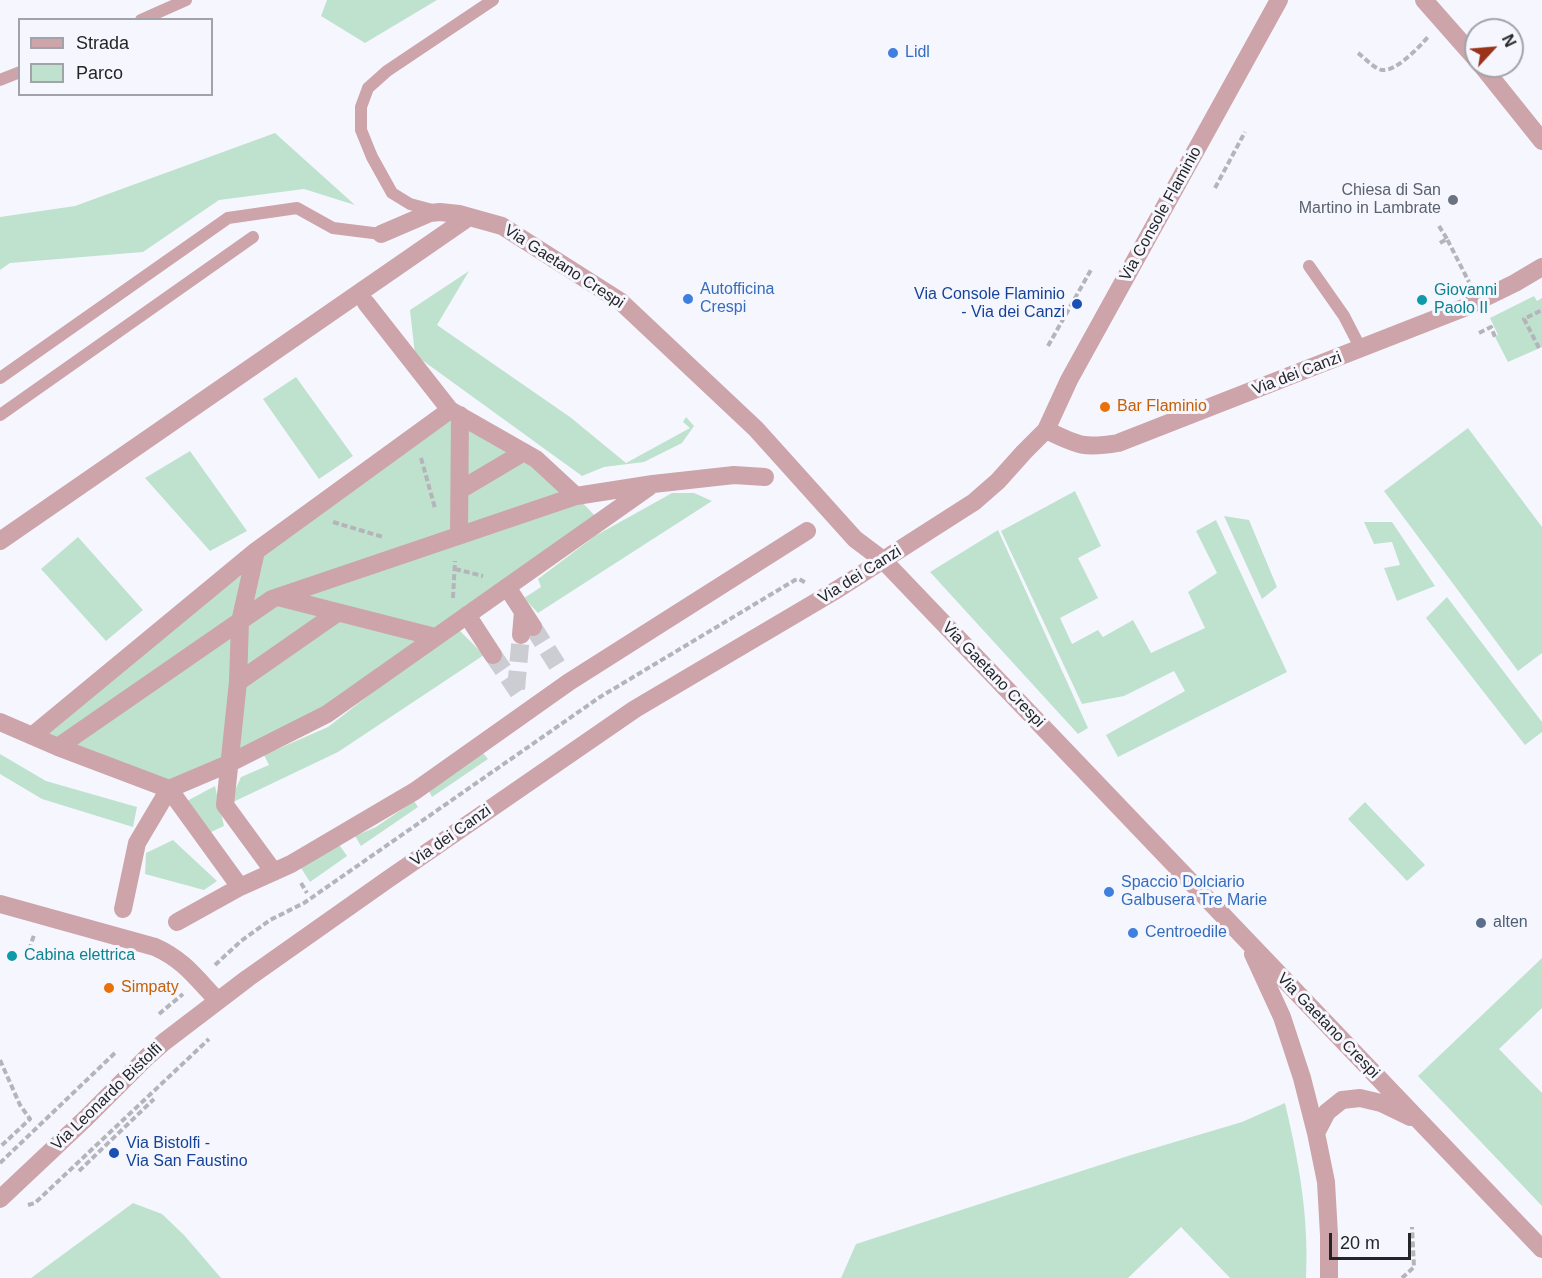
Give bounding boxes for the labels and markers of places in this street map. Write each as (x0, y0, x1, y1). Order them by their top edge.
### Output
place label: Lidl (905, 43, 930, 63)
marker: Lidl (886, 46, 900, 60)
place label: Chiesa di San Martino in Lambrate (1299, 181, 1441, 219)
marker: Chiesa di San Martino in Lambrate (1446, 193, 1460, 207)
place label: Autofficina Crespi (700, 280, 774, 318)
place label: Giovanni Paolo II (1434, 281, 1497, 319)
place label: Via Console Flaminio - Via dei Canzi (914, 285, 1065, 323)
marker: Autofficina Crespi (681, 292, 695, 306)
marker: Giovanni Paolo II (1415, 293, 1429, 307)
marker: Via Console Flaminio - Via dei Canzi (1070, 297, 1084, 311)
place label: Bar Flaminio (1117, 397, 1207, 417)
marker: Bar Flaminio (1098, 400, 1112, 414)
place label: Spaccio Dolciario Galbusera Tre Marie (1121, 873, 1267, 911)
marker: Spaccio Dolciario Galbusera Tre Marie (1102, 885, 1116, 899)
place label: alten (1493, 913, 1528, 933)
marker: alten (1474, 916, 1488, 930)
place label: Centroedile (1145, 923, 1227, 943)
marker: Centroedile (1126, 926, 1140, 940)
place label: Cabina elettrica (24, 946, 135, 966)
marker: Cabina elettrica (5, 949, 19, 963)
place label: Simpaty (121, 978, 179, 998)
marker: Simpaty (102, 981, 116, 995)
place label: Via Bistolfi - Via San Faustino (126, 1134, 248, 1172)
marker: Via Bistolfi - Via San Faustino (107, 1146, 121, 1160)

